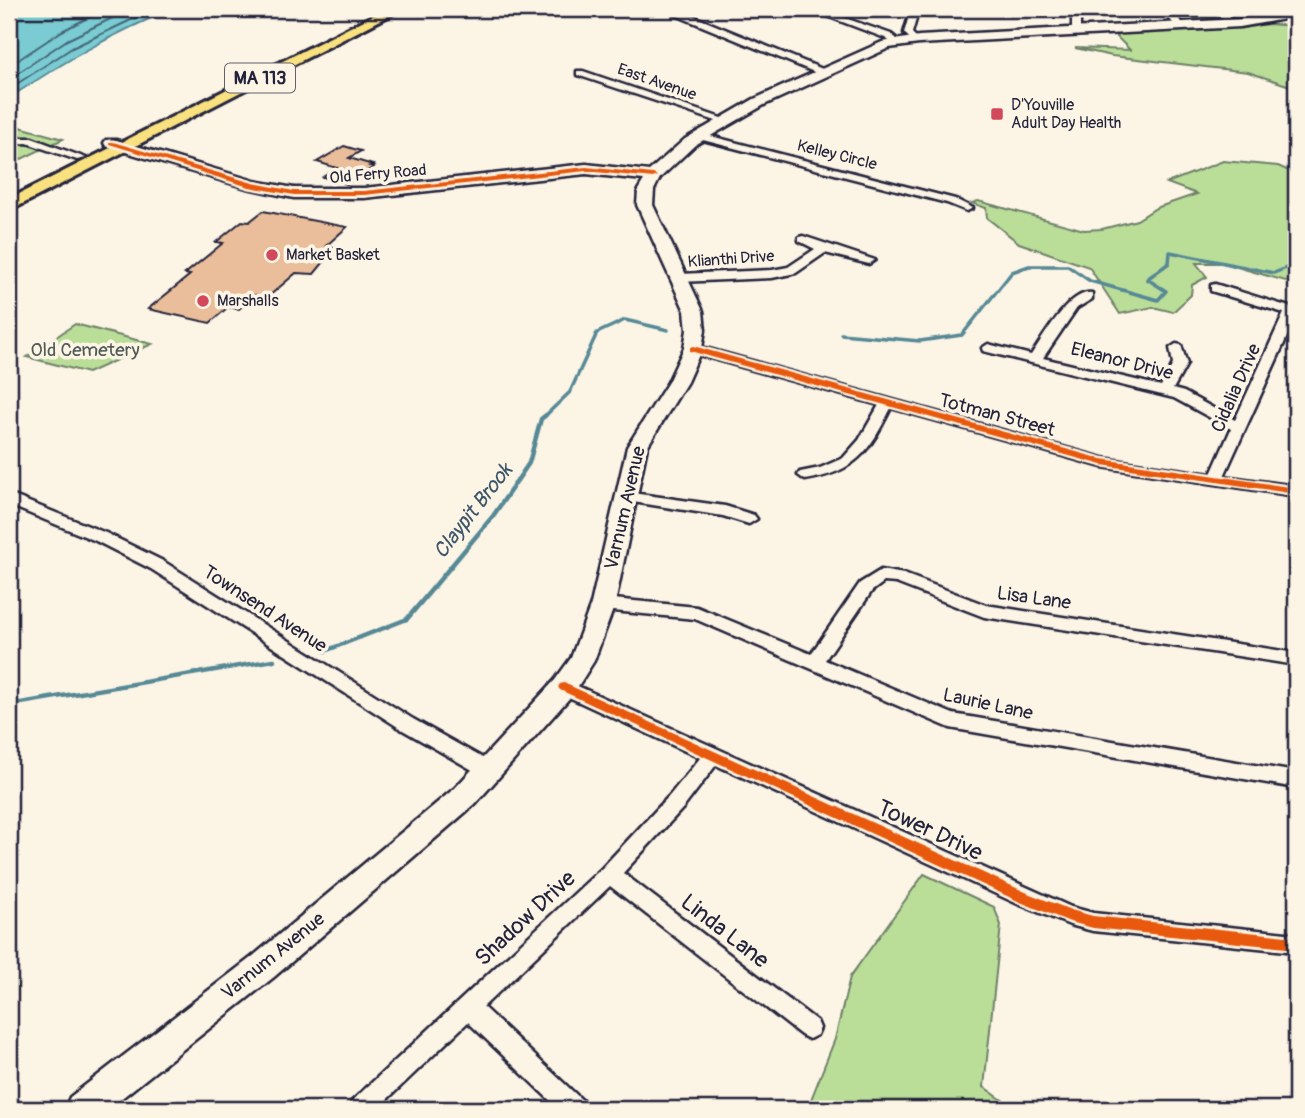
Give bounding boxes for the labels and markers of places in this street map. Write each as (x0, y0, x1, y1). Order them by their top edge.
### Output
place label: D'Youville Adult Day Health (1011, 95, 1121, 133)
marker: D'Youville Adult Day Health (989, 106, 1005, 122)
place label: Market Basket (286, 245, 380, 265)
marker: Market Basket (264, 247, 280, 263)
place label: Marshalls (217, 291, 279, 311)
marker: Marshalls (195, 293, 211, 309)

